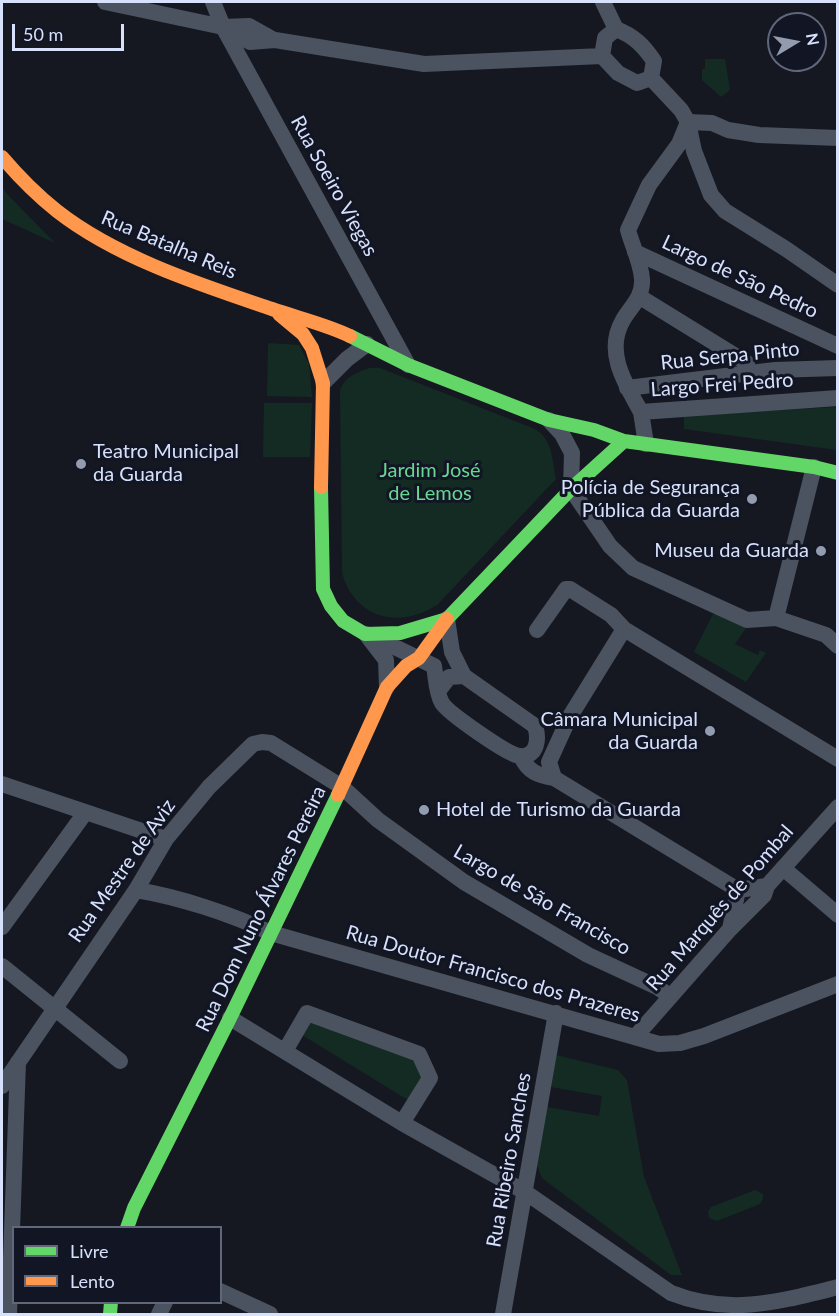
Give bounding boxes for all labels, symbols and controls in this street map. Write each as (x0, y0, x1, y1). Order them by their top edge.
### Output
scale bar (15, 12, 128, 50)
north arrow (767, 12, 827, 72)
text: 50 m (23, 23, 63, 45)
text: N (803, 31, 824, 47)
street label: Rua Soeiro Viegas (285, 112, 383, 260)
street label: Rua Batalha Reis (98, 206, 240, 284)
street label: Largo de São Pedro (658, 230, 822, 324)
street label: Rua Serpa Pinto (659, 337, 801, 375)
street label: Largo Frei Pedro (650, 368, 794, 402)
place label: Teatro Municipal da Guarda (93, 440, 239, 487)
marker: Teatro Municipal da Guarda (74, 457, 88, 471)
park label: Jardim José de Lemos (379, 459, 481, 506)
place label: Polícia de Segurança Pública da Guarda (561, 476, 740, 523)
marker: Polícia de Segurança Pública da Guarda (745, 492, 759, 506)
place label: Museu da Guarda (654, 539, 809, 563)
marker: Museu da Guarda (814, 544, 828, 558)
place label: Câmara Municipal da Guarda (540, 708, 698, 755)
marker: Câmara Municipal da Guarda (703, 724, 717, 738)
street label: Rua Dom Nuno Álvares Pereira (191, 782, 331, 1036)
street label: Rua Mestre de Aviz (64, 795, 180, 947)
place label: Hotel de Turismo da Guarda (436, 798, 681, 822)
marker: Hotel de Turismo da Guarda (417, 803, 431, 817)
street label: Rua Marquês de Pombal (641, 820, 799, 996)
street label: Largo de São Francisco (449, 840, 635, 960)
street label: Rua Doutor Francisco dos Prazeres (343, 920, 643, 1028)
street label: Rua Ribeiro Sanches (482, 1071, 536, 1249)
legend (12, 1226, 222, 1304)
text: Livre (70, 1240, 109, 1262)
text: Lento (70, 1270, 115, 1292)

